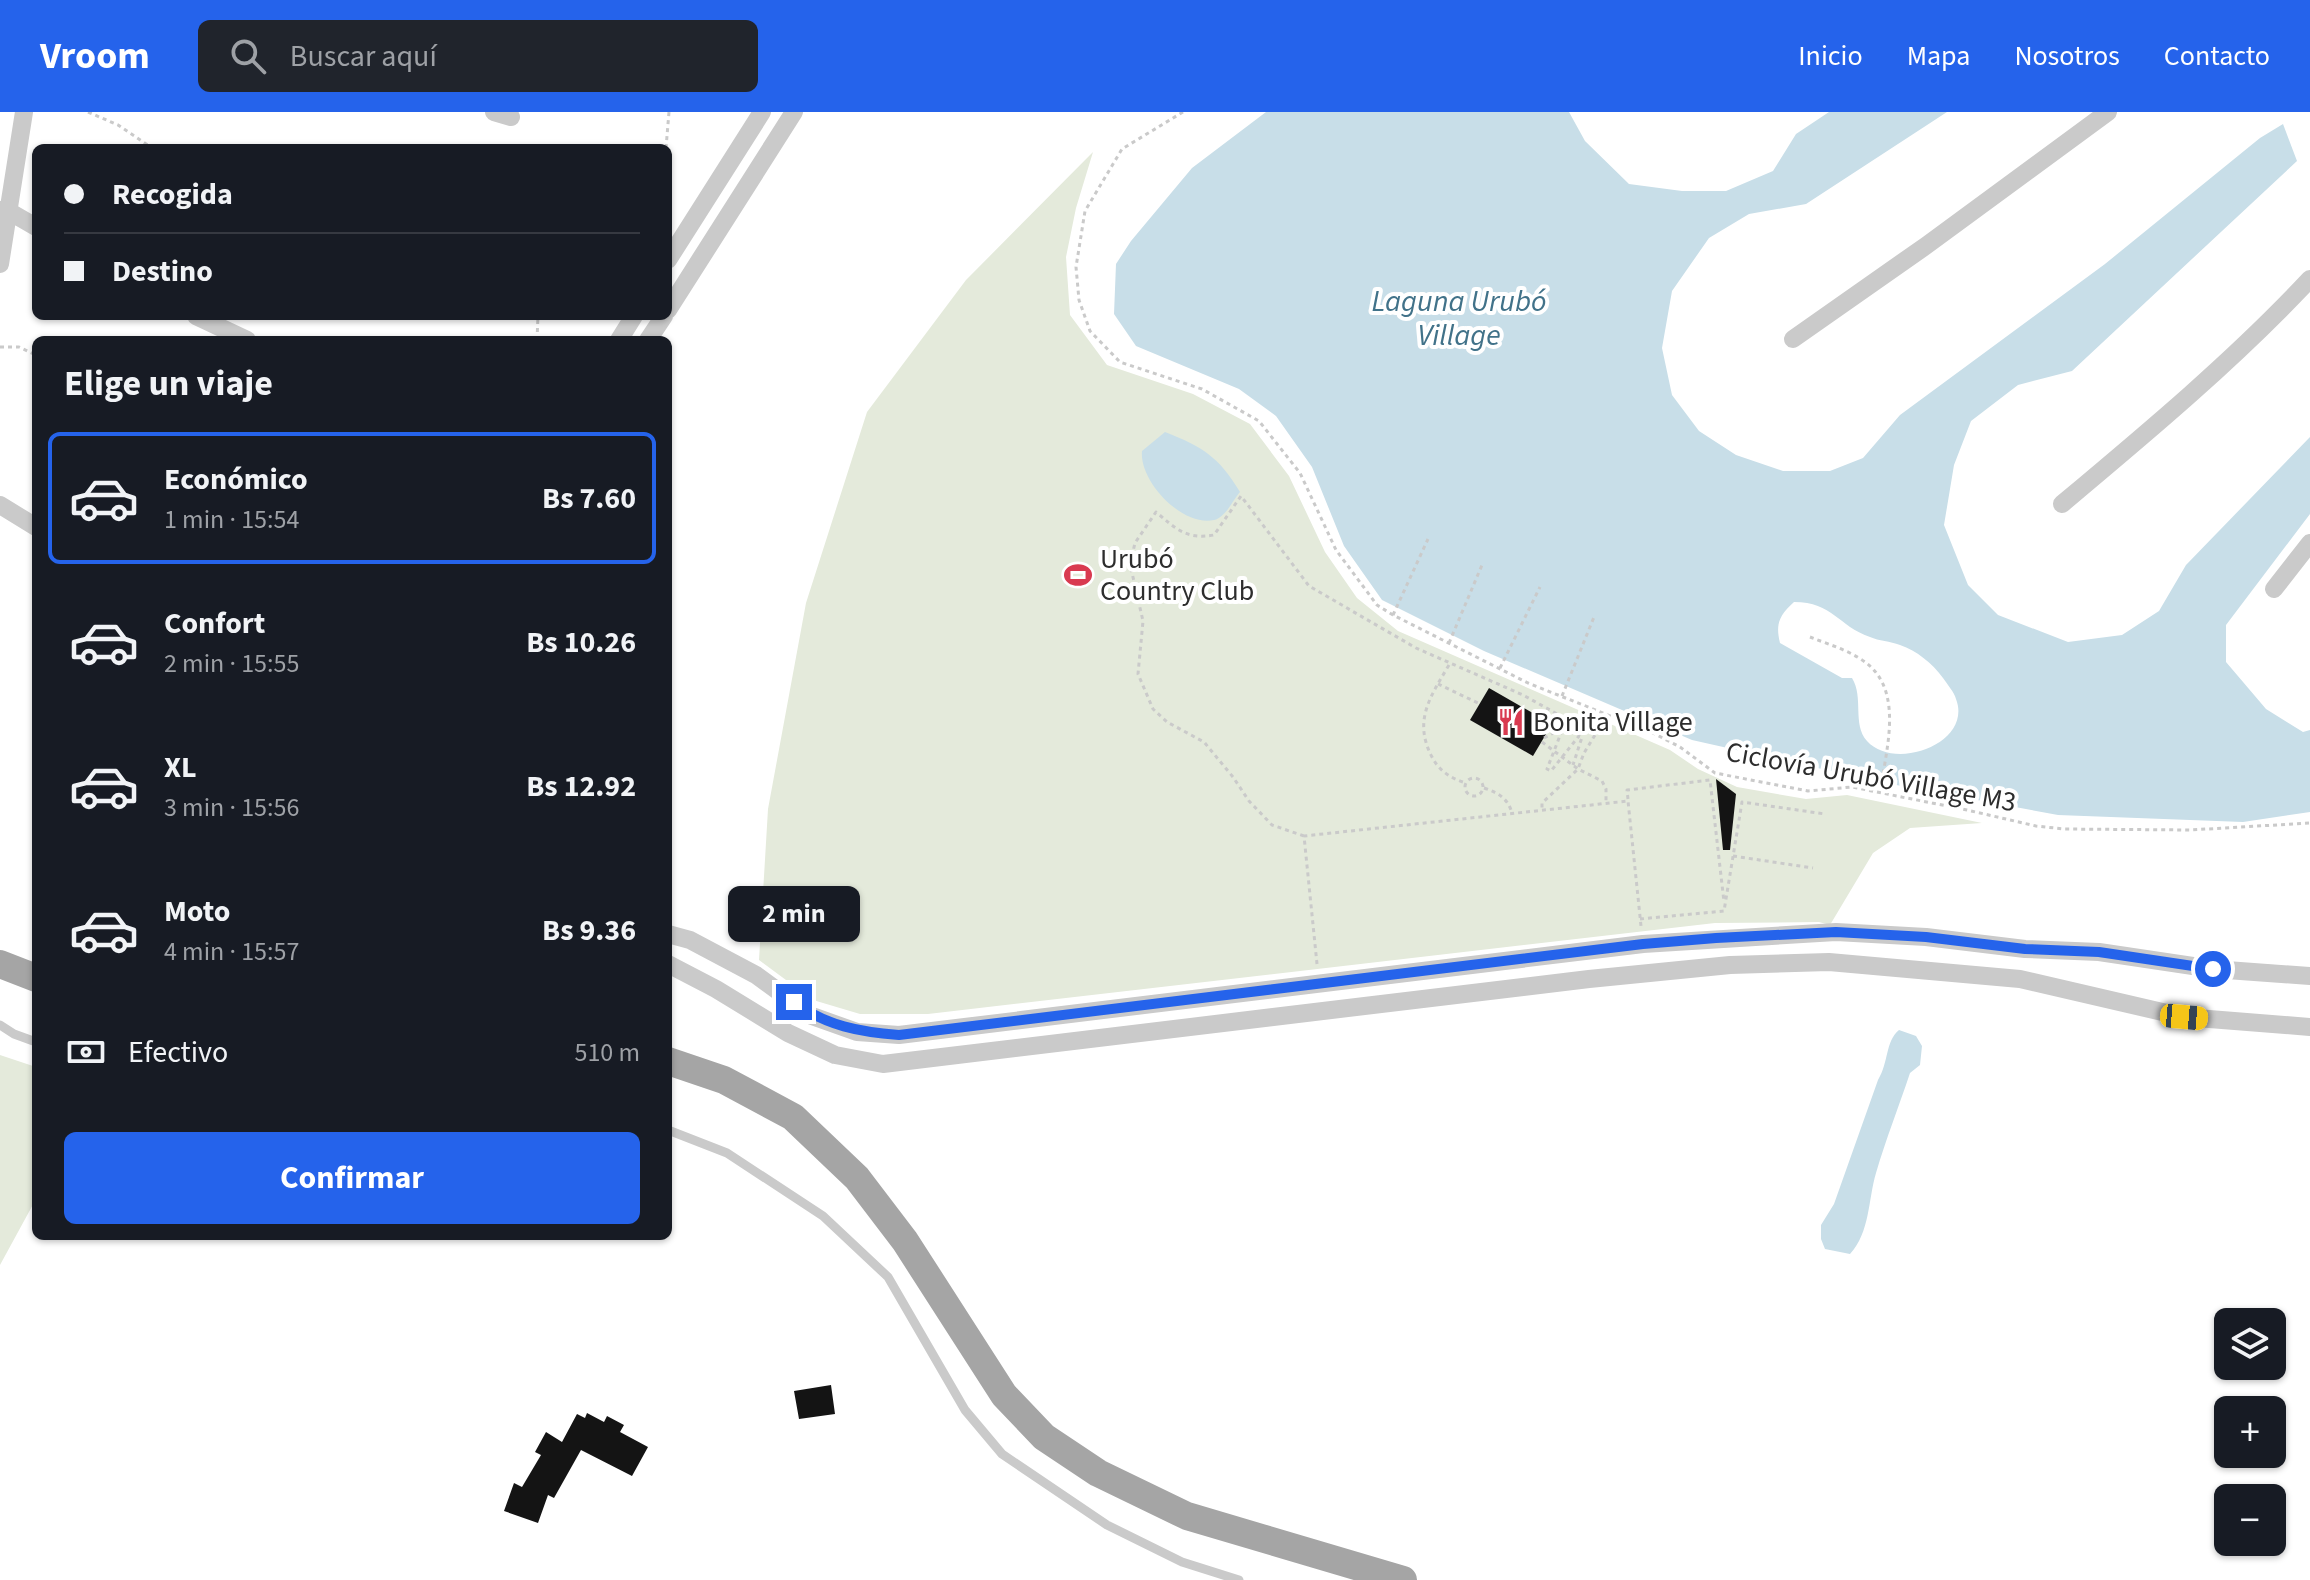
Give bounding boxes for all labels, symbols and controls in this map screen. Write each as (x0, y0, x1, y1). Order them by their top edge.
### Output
search box (198, 20, 758, 92)
text: Vroom (40, 29, 150, 83)
icon: search (226, 34, 270, 78)
text: Buscar aquí (290, 35, 437, 78)
text: Inicio (1798, 36, 1863, 76)
text: Mapa (1907, 36, 1970, 76)
text: Nosotros (2014, 36, 2120, 76)
text: Contacto (2164, 36, 2270, 76)
text: Recogida (112, 173, 233, 216)
text: Destino (112, 250, 213, 293)
water label: Laguna Urubó Village (1372, 280, 1546, 357)
text: Elige un viaje (64, 358, 273, 409)
text: Económico (164, 458, 308, 501)
icon: car (68, 462, 140, 534)
text: Bs 7.60 (542, 477, 636, 520)
text: 1 min · 15:54 (164, 501, 299, 538)
place label: Urubó Country Club (1100, 539, 1254, 611)
sports icon: Urubó Country Club (1063, 560, 1093, 590)
text: Confort (164, 602, 265, 645)
icon: car (68, 606, 140, 678)
text: Bs 10.26 (526, 621, 636, 664)
text: 2 min · 15:55 (164, 645, 299, 682)
place label: Bonita Village (1533, 702, 1693, 742)
restaurant icon: Bonita Village (1496, 707, 1526, 737)
street label: Ciclovía Urubó Village M3 (1723, 732, 2019, 822)
text: XL (164, 746, 197, 789)
icon: car (68, 750, 140, 822)
text: Bs 12.92 (526, 765, 636, 808)
text: 3 min · 15:56 (164, 789, 299, 826)
callout: 2 min (728, 886, 860, 942)
text: Moto (164, 890, 230, 933)
icon: car (68, 894, 140, 966)
text: 2 min (762, 895, 826, 932)
text: Bs 9.36 (542, 909, 636, 952)
text: 4 min · 15:57 (164, 933, 299, 970)
route start (2195, 951, 2231, 987)
route end (776, 984, 812, 1020)
car (2159, 1003, 2209, 1031)
icon: cash (64, 1030, 108, 1074)
text: Efectivo (128, 1031, 228, 1074)
text: 510 m (574, 1034, 640, 1071)
button: Confirmar (64, 1132, 640, 1224)
map controls (2214, 1308, 2286, 1556)
button: layers (2214, 1308, 2286, 1380)
button: + (2214, 1396, 2286, 1468)
button: − (2214, 1484, 2286, 1556)

